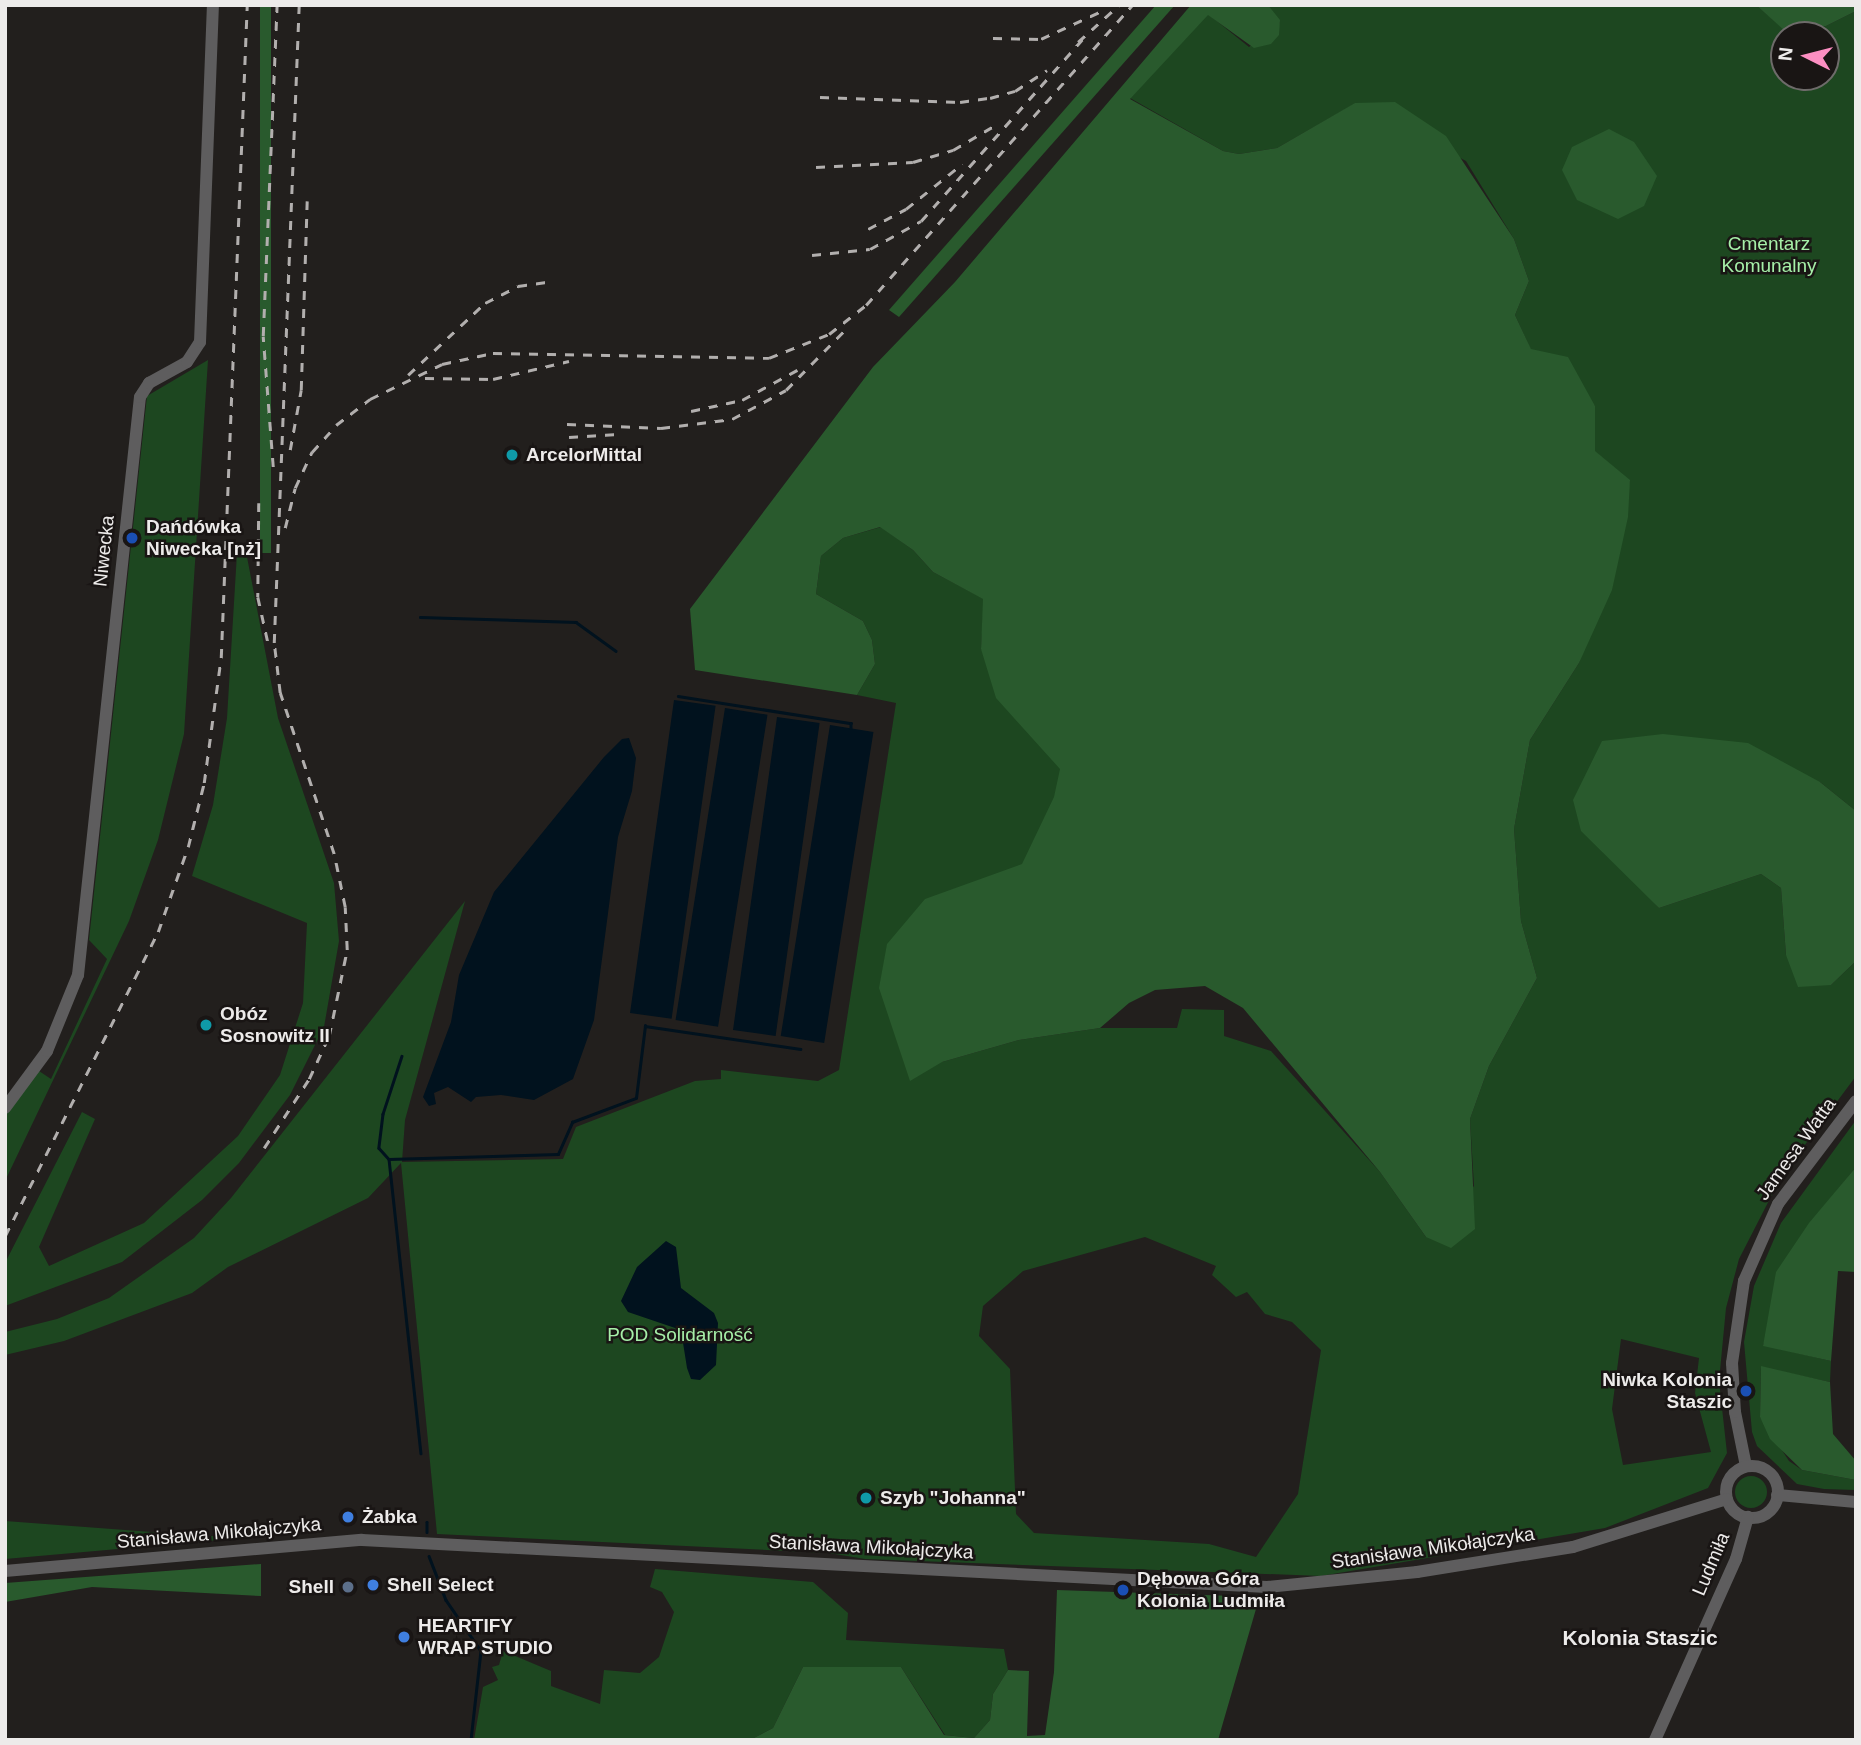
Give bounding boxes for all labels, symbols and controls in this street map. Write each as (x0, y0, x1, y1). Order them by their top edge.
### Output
north arrow (1770, 21, 1840, 91)
text: N (1774, 46, 1797, 62)
park label: Cmentarz Komunalny (1721, 233, 1817, 277)
place label: ArcelorMittal (526, 444, 642, 466)
marker: ArcelorMittal (504, 447, 520, 463)
street label: Niwecka (89, 514, 119, 588)
place label: Dańdówka Niwecka [nż] (146, 516, 261, 560)
marker: Dańdówka Niwecka [nż] (124, 530, 140, 546)
place label: Obóz Sosnowitz II (220, 1003, 330, 1047)
marker: Obóz Sosnowitz II (198, 1017, 214, 1033)
street label: Jamesa Watta (1751, 1093, 1841, 1205)
park label: POD Solidarność (607, 1324, 753, 1346)
place label: Niwka Kolonia Staszic (1602, 1369, 1732, 1413)
marker: Niwka Kolonia Staszic (1738, 1383, 1754, 1399)
place label: Szyb "Johanna" (880, 1487, 1026, 1509)
marker: Szyb "Johanna" (858, 1490, 874, 1506)
place label: Żabka (362, 1506, 417, 1528)
marker: Żabka (340, 1509, 356, 1525)
street label: Stanisława Mikołajczyka (116, 1513, 322, 1553)
street label: Stanisława Mikołajczyka (1330, 1522, 1536, 1574)
street label: Ludmiła (1688, 1529, 1734, 1599)
street label: Stanisława Mikołajczyka (768, 1530, 974, 1564)
place label: Dębowa Góra Kolonia Ludmiła (1137, 1568, 1285, 1612)
place label: Shell Select (387, 1574, 494, 1596)
place label: Shell (289, 1576, 334, 1598)
marker: Shell Select (365, 1577, 381, 1593)
marker: Shell (340, 1579, 356, 1595)
marker: Dębowa Góra Kolonia Ludmiła (1115, 1582, 1131, 1598)
place label: HEARTIFY WRAP STUDIO (418, 1615, 553, 1659)
district label: Kolonia Staszic (1562, 1625, 1718, 1651)
marker: HEARTIFY WRAP STUDIO (396, 1629, 412, 1645)

